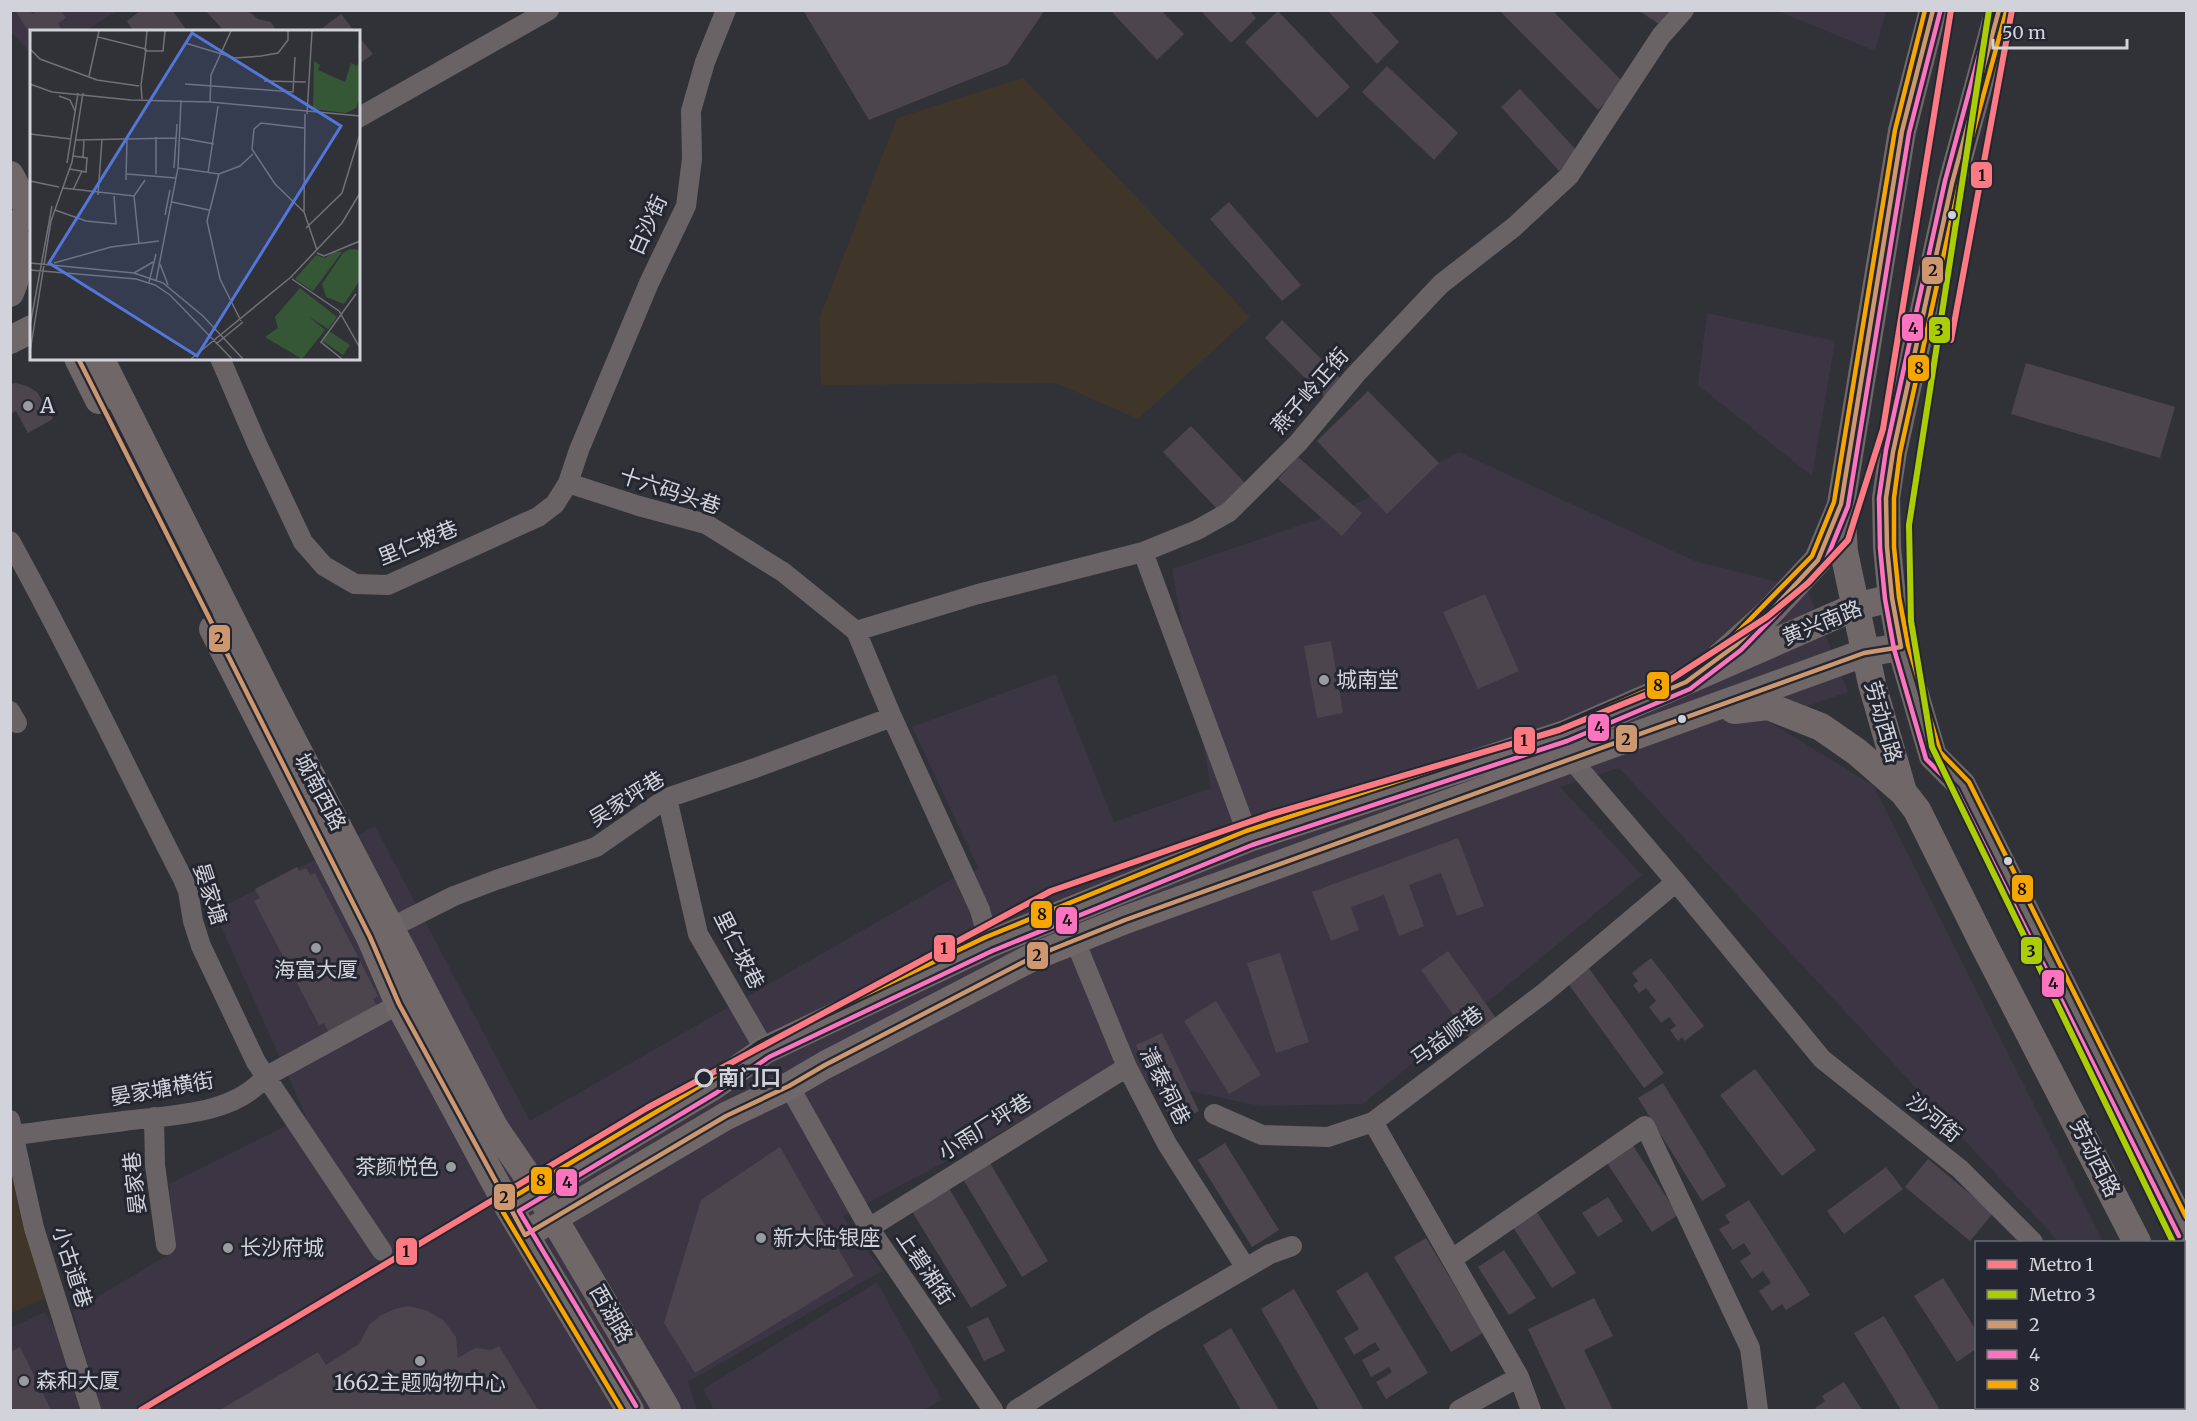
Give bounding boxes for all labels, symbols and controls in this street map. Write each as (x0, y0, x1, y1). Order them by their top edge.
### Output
scale bar (1993, 12, 2126, 50)
text: 50 m (2002, 21, 2046, 44)
inset map (30, 30, 360, 360)
line badge: 1 (1970, 161, 1993, 189)
text: 1 (1978, 165, 1986, 185)
street label: 白沙街 (622, 191, 673, 259)
unlabelled marker (1946, 209, 1958, 221)
line badge: 2 (1921, 256, 1944, 285)
text: 2 (1928, 260, 1938, 280)
line badge: 4 (1901, 313, 1924, 342)
line badge: 3 (1928, 316, 1951, 344)
text: 4 (1908, 318, 1918, 338)
text: 3 (1934, 320, 1944, 340)
street label: 燕子岭正街 (1265, 342, 1354, 439)
line badge: 8 (1907, 354, 1930, 382)
text: 8 (1914, 358, 1924, 378)
place label: A (39, 392, 55, 419)
marker: A (21, 399, 35, 413)
street label: 十六码头巷 (616, 461, 724, 520)
street label: 里仁坡巷 (374, 514, 462, 571)
street label: 黄兴南路 (1778, 594, 1866, 651)
line badge: 2 (208, 624, 231, 653)
text: 2 (214, 628, 224, 648)
place label: 城南堂 (1336, 666, 1399, 693)
line badge: 8 (1646, 671, 1670, 700)
marker: 城南堂 (1317, 673, 1331, 687)
text: 8 (1653, 675, 1663, 695)
street label: 劳动西路 (1859, 678, 1908, 766)
line badge: 4 (1587, 713, 1610, 742)
unlabelled marker (1676, 713, 1688, 725)
text: 4 (1594, 717, 1604, 737)
line badge: 2 (1615, 724, 1638, 753)
line badge: 1 (1513, 726, 1536, 755)
text: 2 (1621, 729, 1631, 749)
text: 1 (1520, 730, 1528, 750)
street label: 城南西路 (289, 748, 352, 835)
street label: 吴家坪巷 (584, 765, 670, 832)
unlabelled marker (2002, 855, 2014, 867)
street label: 晏家塘 (188, 860, 233, 928)
line badge: 8 (2011, 874, 2034, 903)
text: 8 (2017, 879, 2027, 899)
line badge: 8 (1030, 900, 1053, 929)
text: 8 (1037, 904, 1047, 924)
street label: 里仁坡巷 (708, 906, 771, 993)
line badge: 4 (1055, 906, 1078, 935)
text: 4 (1062, 910, 1072, 930)
line badge: 1 (933, 934, 956, 963)
line badge: 3 (2020, 936, 2043, 965)
text: 1 (940, 938, 948, 958)
marker: 海富大厦 (309, 941, 323, 955)
line badge: 2 (1026, 941, 1049, 970)
text: 3 (2026, 941, 2036, 961)
text: 2 (1032, 945, 1042, 965)
place label: 海富大厦 (274, 956, 358, 983)
line badge: 4 (2041, 969, 2065, 998)
text: 4 (2048, 973, 2058, 993)
street label: 马益顺巷 (1405, 1000, 1488, 1072)
street label: 清泰祠巷 (1134, 1042, 1197, 1129)
place label: 南门口 (718, 1064, 781, 1091)
street label: 晏家塘横街 (108, 1066, 216, 1111)
marker: 南门口 (695, 1069, 713, 1087)
street label: 小雨厂坪巷 (933, 1087, 1036, 1166)
street label: 沙河街 (1901, 1087, 1967, 1148)
street label: 劳动西路 (2064, 1114, 2127, 1201)
street label: 晏家巷 (118, 1150, 151, 1216)
place label: 茶颜悦色 (355, 1153, 439, 1180)
marker: 茶颜悦色 (444, 1160, 458, 1174)
line badge: 8 (530, 1166, 553, 1195)
line badge: 4 (555, 1168, 578, 1197)
text: 8 (536, 1170, 546, 1190)
text: 4 (562, 1172, 572, 1192)
line badge: 2 (493, 1183, 516, 1211)
text: 2 (499, 1187, 509, 1207)
street label: 小古道巷 (47, 1223, 98, 1311)
place label: 新大陆·银座 (773, 1224, 880, 1251)
street label: 上碧湘街 (891, 1225, 960, 1310)
marker: 新大陆·银座 (754, 1231, 768, 1245)
place label: 长沙府城 (240, 1234, 324, 1261)
line badge: 1 (395, 1237, 418, 1266)
marker: 长沙府城 (221, 1241, 235, 1255)
text: 1 (402, 1241, 410, 1261)
legend (1975, 1241, 2185, 1409)
text: Metro 1 (2029, 1253, 2094, 1276)
street label: 西湖路 (584, 1280, 639, 1348)
text: Metro 3 (2029, 1283, 2096, 1306)
text: 2 (2029, 1313, 2040, 1336)
text: 4 (2029, 1343, 2040, 1366)
marker: 1662主题购物中心 (413, 1354, 427, 1368)
place label: 森和大厦 (36, 1367, 120, 1394)
place label: 1662主题购物中心 (334, 1369, 506, 1396)
text: 8 (2029, 1373, 2040, 1396)
marker: 森和大厦 (17, 1374, 31, 1388)

